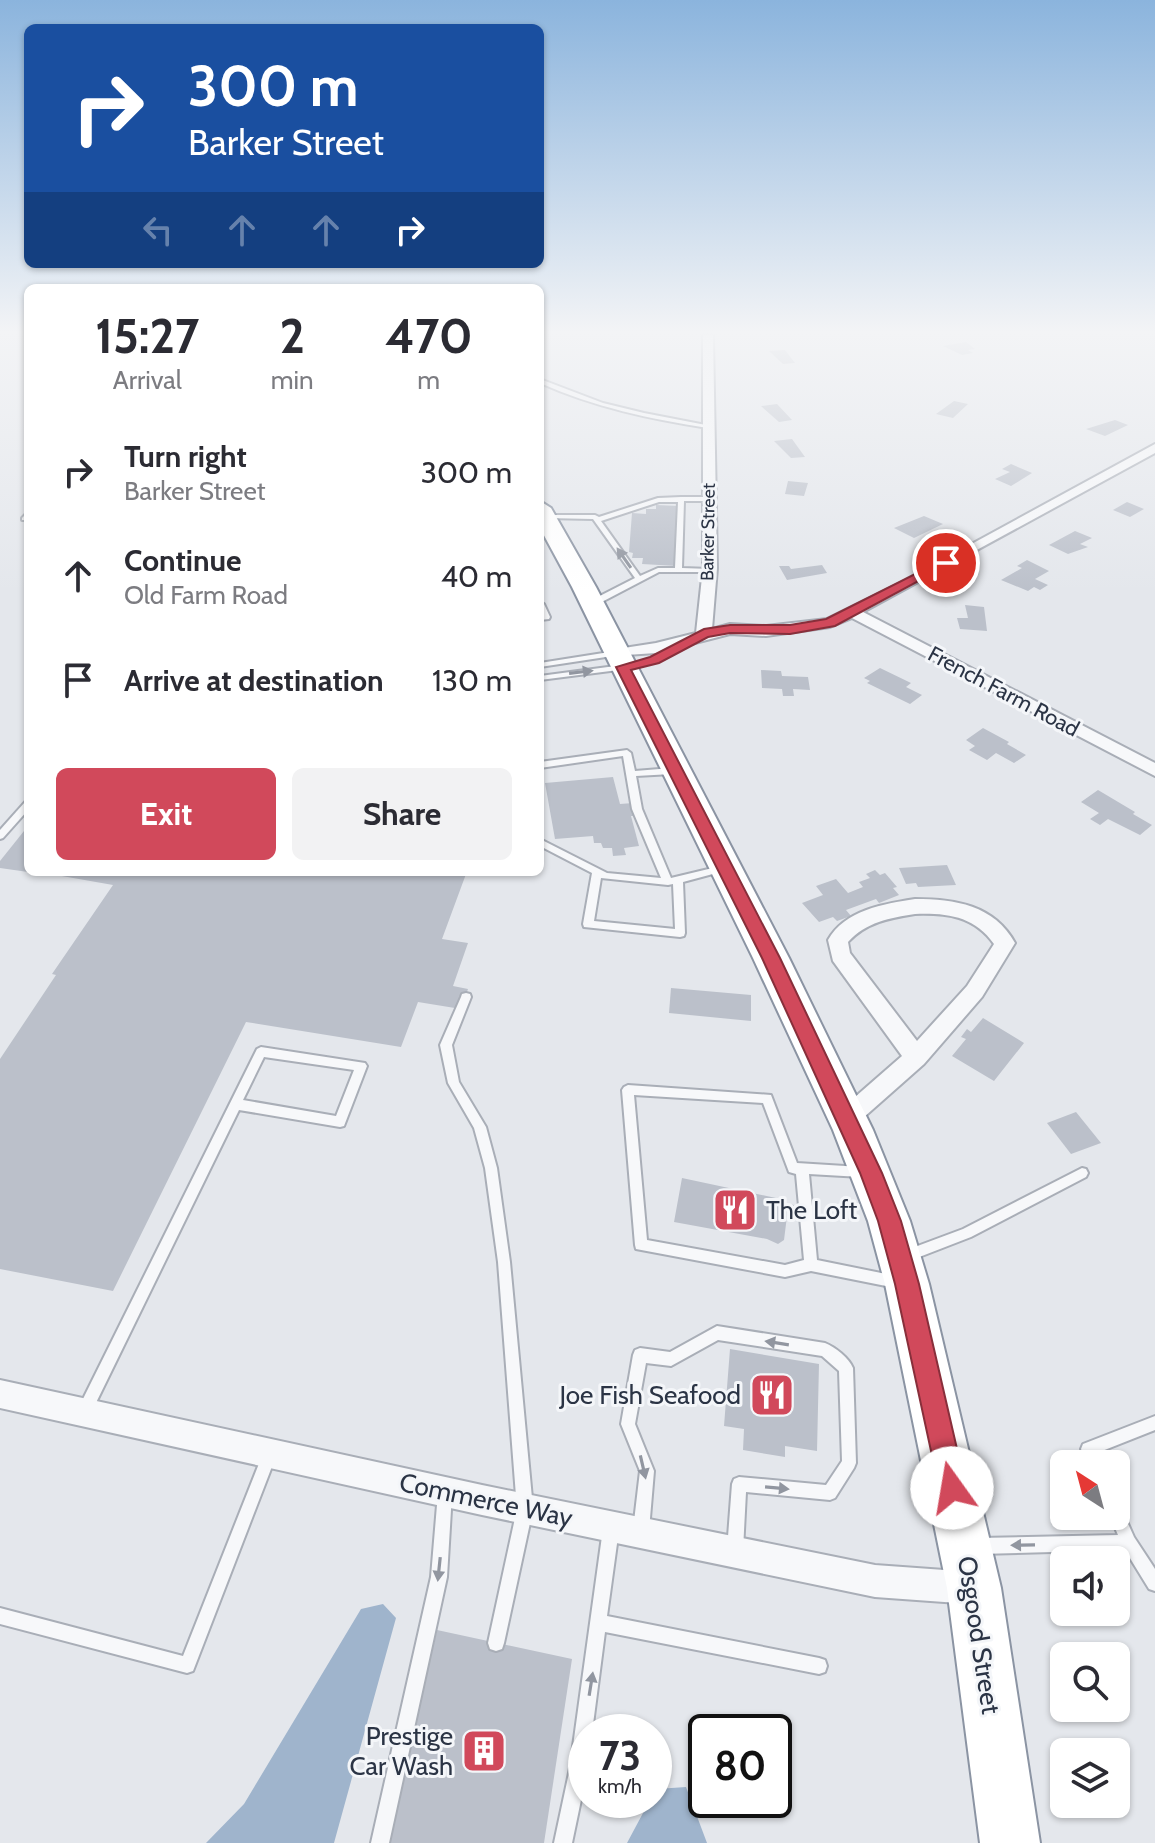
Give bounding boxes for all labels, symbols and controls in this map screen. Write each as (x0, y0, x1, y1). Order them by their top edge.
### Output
text: 300 m (188, 52, 359, 120)
icon: right (56, 56, 160, 160)
text: Barker Street (188, 120, 384, 164)
icon: left (136, 208, 180, 252)
icon: ahead (220, 208, 264, 252)
icon: ahead (304, 208, 348, 252)
icon: right (388, 208, 432, 252)
text: 15:27 (95, 307, 199, 365)
text: 2 (279, 307, 305, 365)
text: 470 (385, 307, 473, 365)
text: Arrival (113, 364, 182, 396)
text: min (271, 364, 314, 396)
text: m (417, 364, 440, 396)
text: Turn right (124, 438, 247, 475)
icon: right (56, 450, 100, 494)
text: 300 m (421, 454, 512, 491)
text: Barker Street (124, 475, 266, 507)
street label: Barker Street (696, 483, 720, 581)
pin (912, 529, 980, 597)
icon: arrive (924, 541, 968, 585)
text: Continue (124, 542, 241, 579)
one-way arrow (617, 548, 632, 569)
icon: ahead (56, 554, 100, 598)
text: 40 m (441, 558, 512, 595)
text: Old Farm Road (124, 579, 288, 611)
street label: French Farm Road (924, 640, 1084, 743)
icon: arrive (56, 658, 100, 702)
text: Arrive at destination (124, 662, 384, 699)
text: 130 m (432, 662, 512, 699)
one-way arrow (569, 665, 594, 678)
button: Exit (56, 768, 276, 860)
button: Share (292, 768, 512, 860)
restaurant icon: The Loft (711, 1186, 759, 1234)
place label: The Loft (766, 1194, 857, 1226)
one-way arrow (764, 1336, 789, 1349)
restaurant icon: Joe Fish Seafood (748, 1371, 796, 1419)
place label: Joe Fish Seafood (558, 1379, 741, 1411)
position arrow (910, 1446, 994, 1530)
north arrow (1050, 1450, 1130, 1530)
map controls (1050, 1450, 1130, 1818)
one-way arrow (637, 1454, 650, 1479)
street label: Commerce Way (397, 1466, 575, 1534)
one-way arrow (765, 1482, 790, 1495)
one-way arrow (1010, 1539, 1035, 1551)
button: sound (1050, 1546, 1130, 1626)
street label: Osgood Street (951, 1554, 1007, 1716)
one-way arrow (432, 1557, 445, 1582)
button: search (1050, 1642, 1130, 1722)
one-way arrow (585, 1671, 598, 1696)
speed limit sign: 80 (688, 1714, 792, 1818)
place label: Prestige Car Wash (350, 1720, 453, 1782)
building icon: Prestige Car Wash (460, 1727, 508, 1775)
text: 73 (599, 1731, 641, 1780)
button: layers (1050, 1738, 1130, 1818)
text: km/h (598, 1774, 642, 1798)

